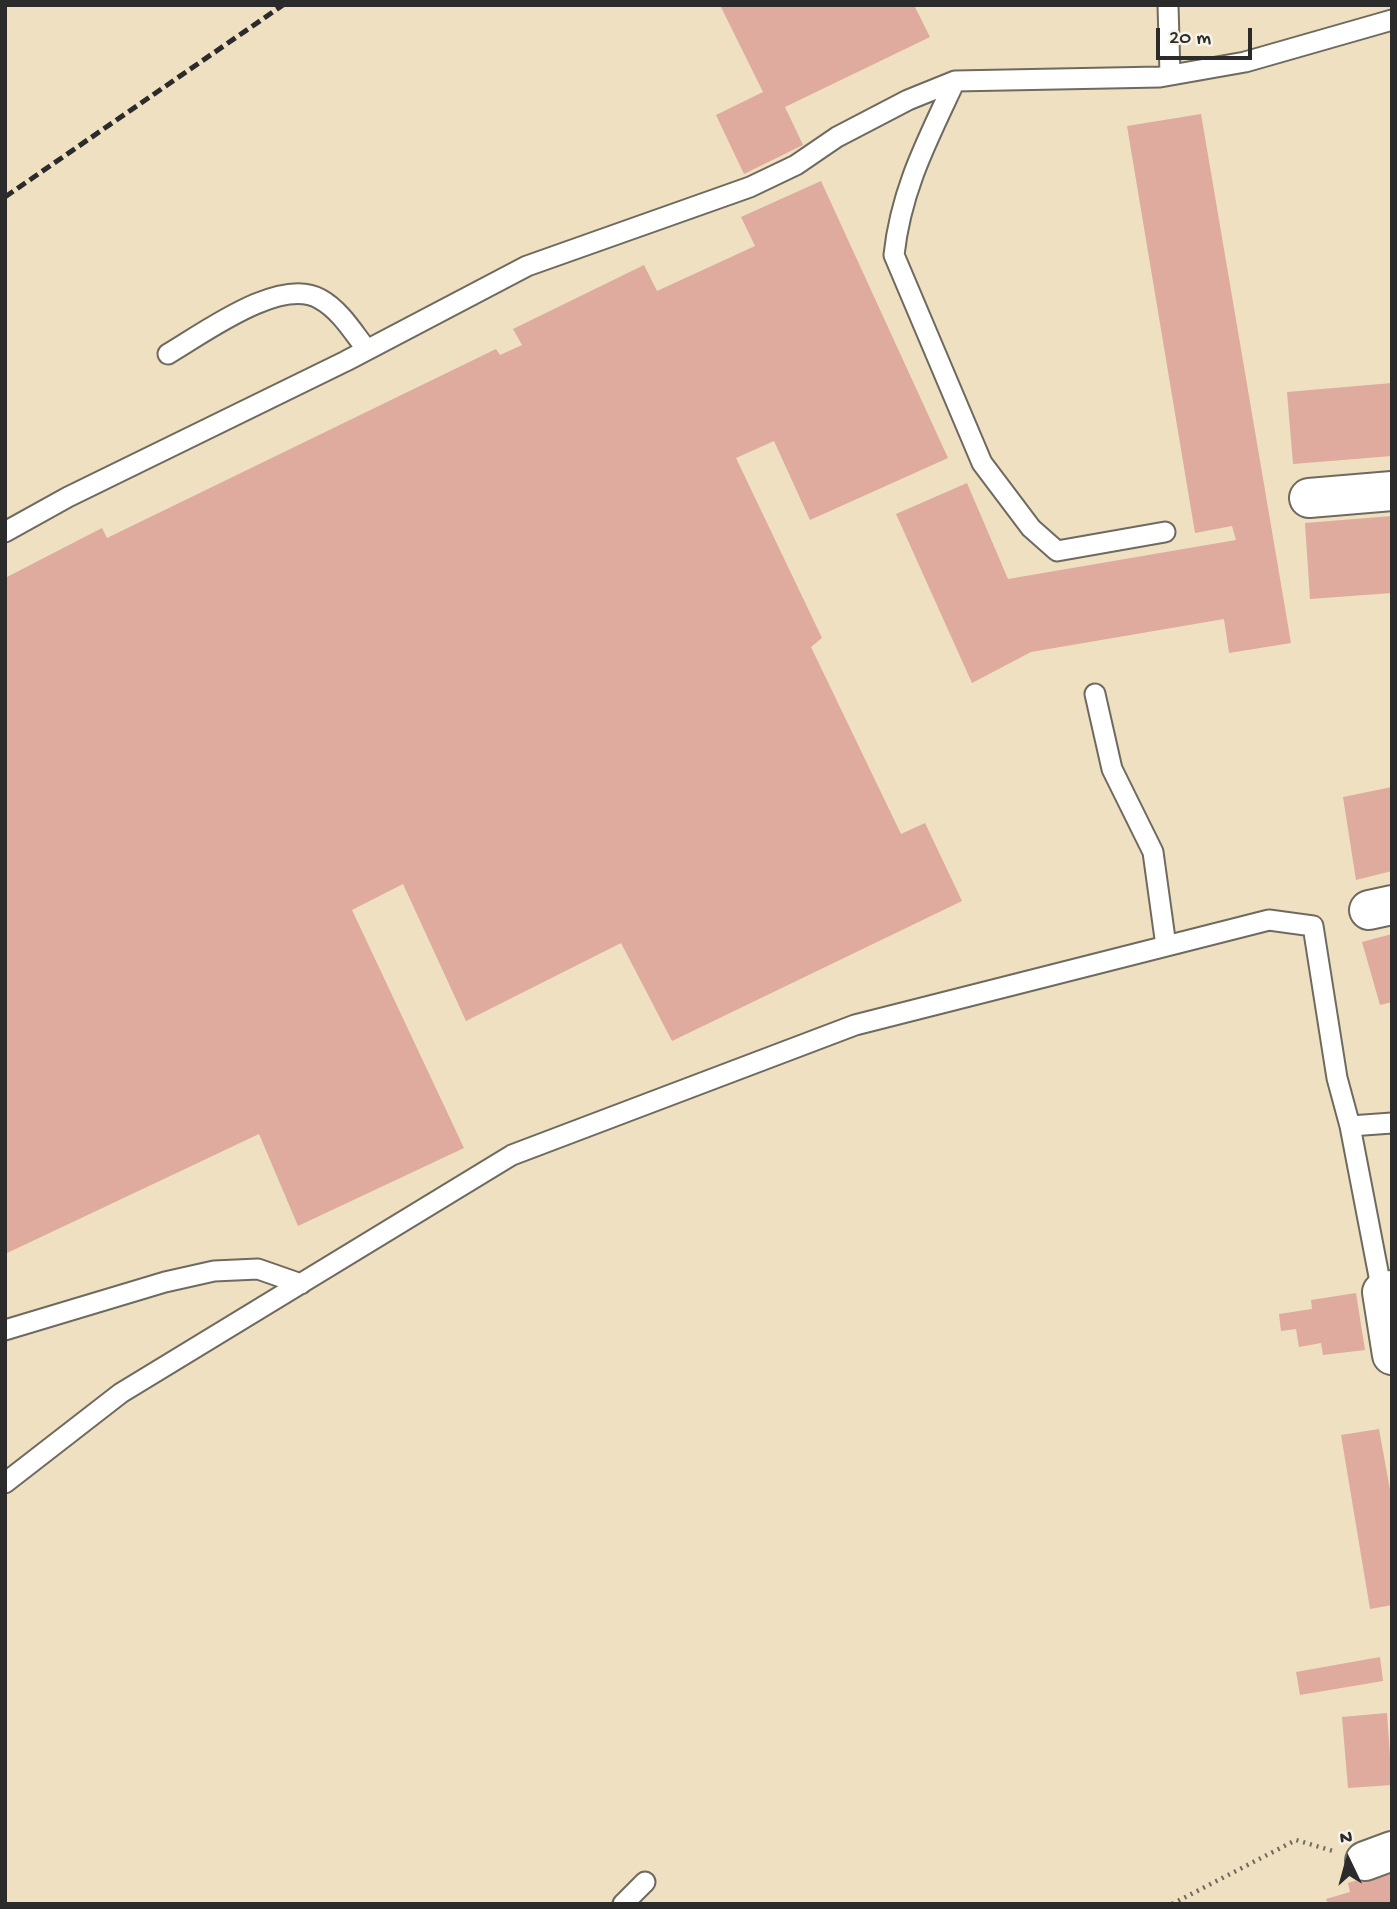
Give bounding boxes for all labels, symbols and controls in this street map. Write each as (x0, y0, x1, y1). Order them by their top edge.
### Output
scale bar (1159, 14, 1255, 58)
text: 20 m (1169, 27, 1211, 52)
north arrow (1313, 1825, 1383, 1895)
text: N (1339, 1827, 1353, 1851)

